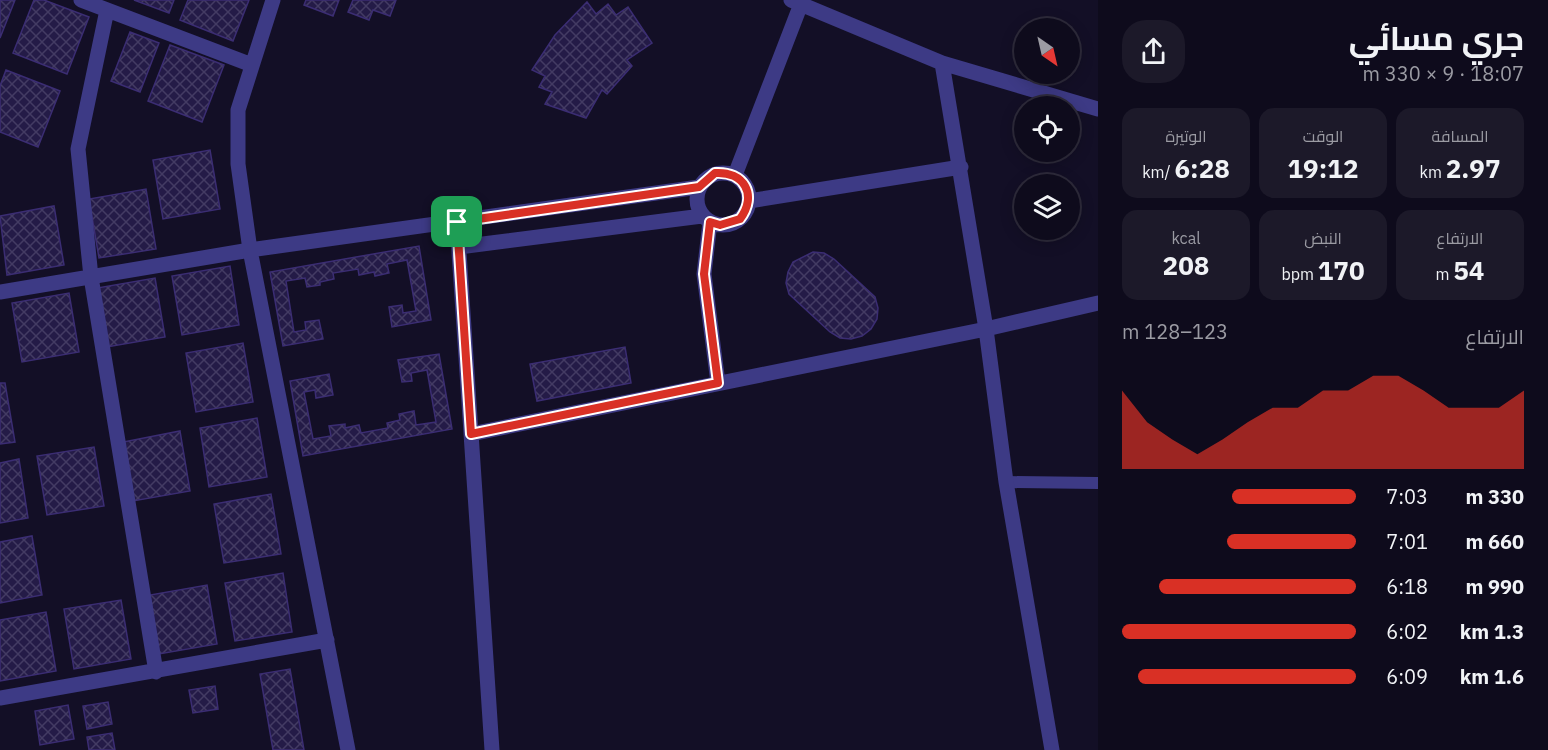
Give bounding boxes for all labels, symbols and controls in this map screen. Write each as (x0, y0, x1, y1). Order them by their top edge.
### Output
text: جري مسائي (1349, 16, 1524, 59)
north arrow (1014, 18, 1080, 84)
map controls (1014, 18, 1080, 240)
button: share (1122, 20, 1185, 83)
text: 18:07 · 9 × 330 m (1363, 60, 1524, 87)
button: locate (1014, 96, 1080, 162)
text: الوتيرة (1165, 126, 1207, 146)
text: الوقت (1303, 126, 1343, 146)
text: المسافة (1432, 126, 1488, 146)
text: 6:28 (1174, 151, 1230, 185)
text: 19:12 (1288, 151, 1358, 185)
text: 2.97 (1446, 151, 1501, 185)
text: /km (1142, 162, 1174, 182)
text: km (1419, 162, 1446, 182)
button: layers (1014, 174, 1080, 240)
pin (431, 196, 482, 247)
icon: arrive (440, 205, 473, 238)
text: kcal (1171, 228, 1201, 248)
text: النبض (1304, 228, 1342, 248)
text: الارتفاع (1437, 228, 1483, 248)
text: 208 (1163, 248, 1209, 282)
text: 170 (1318, 253, 1365, 287)
text: 54 (1453, 253, 1484, 287)
text: bpm (1281, 264, 1318, 284)
text: m (1436, 264, 1453, 284)
text: 123–128 m (1122, 318, 1228, 345)
text: الارتفاع (1465, 323, 1524, 350)
text: 7:03 (1386, 483, 1428, 510)
text: 330 m (1465, 483, 1524, 510)
text: 7:01 (1386, 528, 1428, 555)
text: 660 m (1465, 528, 1524, 555)
text: 6:18 (1386, 573, 1428, 600)
text: 990 m (1465, 573, 1524, 600)
text: 6:02 (1386, 618, 1428, 645)
text: 1.3 km (1460, 618, 1524, 645)
text: 6:09 (1386, 663, 1428, 690)
text: 1.6 km (1460, 663, 1524, 690)

